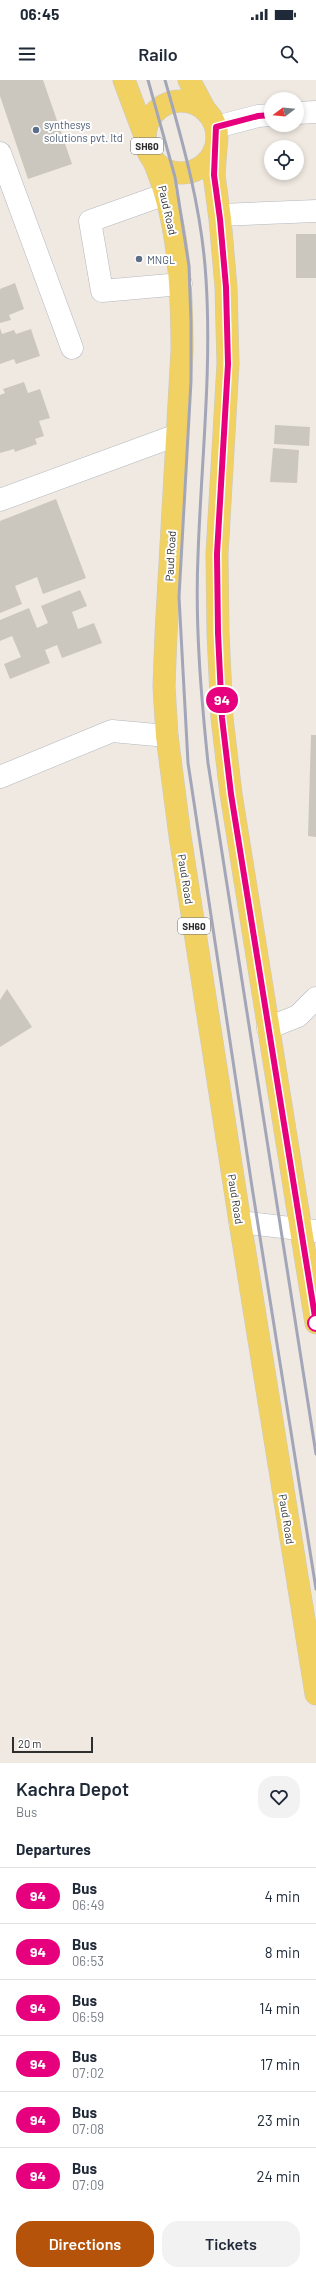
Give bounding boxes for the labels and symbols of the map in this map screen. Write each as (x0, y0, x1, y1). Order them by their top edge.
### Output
north arrow (264, 92, 304, 132)
place label: synthesys solutions pvt. ltd (44, 118, 123, 144)
marker: synthesys solutions pvt. ltd (31, 125, 41, 135)
road number: SH60 (131, 138, 163, 154)
street label: Paud Road (156, 184, 180, 236)
place label: MNGL (147, 253, 175, 266)
marker: MNGL (134, 254, 144, 264)
street label: Paud Road (162, 530, 178, 582)
line badge: 94 (204, 687, 240, 713)
street label: Paud Road (176, 853, 196, 905)
road number: SH60 (178, 918, 210, 934)
street label: Paud Road (226, 1173, 246, 1225)
unlabelled marker (307, 1314, 316, 1332)
street label: Paud Road (277, 1493, 297, 1545)
scale bar (12, 1735, 93, 1754)

